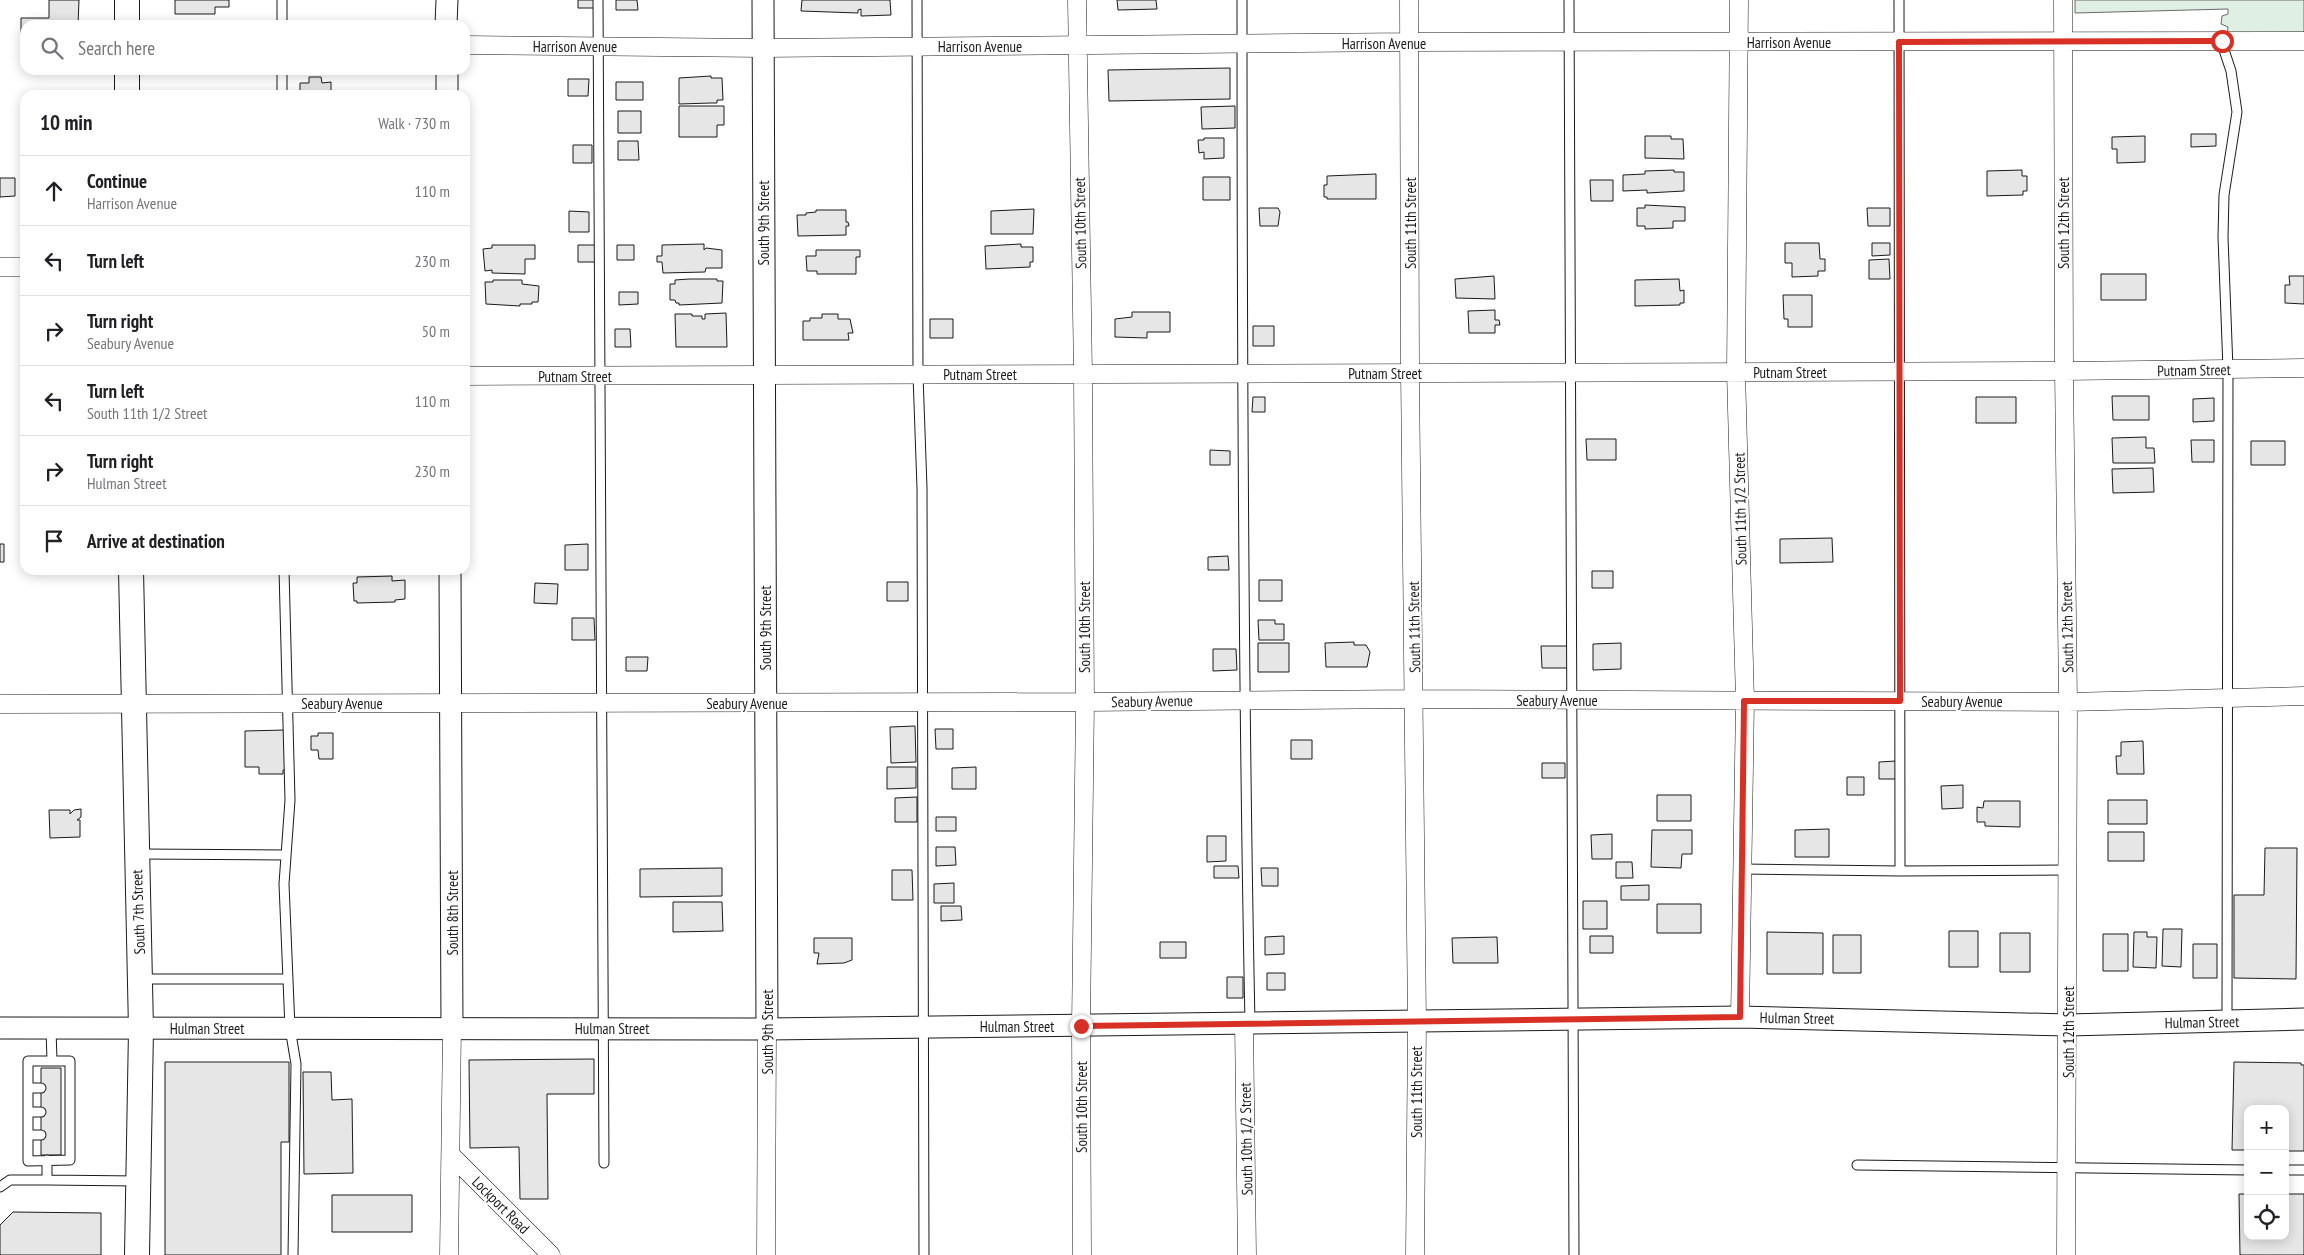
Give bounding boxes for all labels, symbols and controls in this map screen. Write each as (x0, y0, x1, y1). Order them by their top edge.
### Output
search box (20, 20, 470, 75)
route start (2211, 30, 2234, 53)
street label: Harrison Avenue (1747, 33, 1831, 52)
icon: search (38, 34, 66, 62)
street label: Harrison Avenue (1342, 34, 1426, 53)
text: Search here (78, 36, 155, 60)
street label: Harrison Avenue (533, 37, 617, 56)
street label: Harrison Avenue (938, 37, 1022, 56)
text: 10 min (40, 109, 92, 136)
text: Walk · 730 m (378, 113, 450, 133)
text: Continue (87, 169, 147, 193)
icon: ahead (40, 177, 68, 205)
street label: South 10th Street (1070, 177, 1090, 269)
street label: South 11th Street (1401, 177, 1420, 269)
street label: South 12th Street (2054, 177, 2073, 269)
street label: South 9th Street (754, 180, 773, 266)
text: 110 m (415, 181, 450, 201)
text: Harrison Avenue (87, 193, 177, 213)
icon: left (40, 247, 68, 275)
text: Turn left (87, 249, 144, 273)
text: 230 m (415, 251, 450, 271)
text: Turn right (87, 309, 153, 333)
icon: right (40, 317, 68, 345)
text: 50 m (422, 321, 450, 341)
text: Seabury Avenue (87, 333, 174, 353)
street label: Putnam Street (2157, 360, 2231, 380)
street label: Putnam Street (1753, 363, 1827, 382)
street label: Putnam Street (1348, 364, 1422, 383)
street label: Putnam Street (943, 365, 1017, 384)
street label: Putnam Street (538, 367, 612, 386)
text: Turn left (87, 379, 144, 403)
icon: left (40, 387, 68, 415)
text: 110 m (415, 391, 450, 411)
text: South 11th 1/2 Street (87, 403, 207, 423)
text: Turn right (87, 449, 153, 473)
street label: South 11th 1/2 Street (1730, 452, 1750, 566)
icon: right (40, 457, 68, 485)
text: 230 m (415, 461, 450, 481)
text: Hulman Street (87, 473, 167, 493)
icon: arrive (40, 527, 68, 555)
text: Arrive at destination (87, 529, 225, 553)
street label: South 10th Street (1075, 581, 1094, 673)
street label: South 11th Street (1404, 581, 1424, 673)
street label: South 12th Street (2057, 581, 2077, 673)
street label: South 9th Street (756, 585, 775, 671)
street label: Seabury Avenue (1111, 691, 1193, 711)
street label: Seabury Avenue (1516, 691, 1598, 710)
street label: Seabury Avenue (1921, 692, 2003, 711)
street label: Seabury Avenue (301, 694, 383, 713)
street label: Seabury Avenue (706, 694, 788, 713)
street label: South 7th Street (127, 869, 149, 955)
street label: South 8th Street (443, 870, 462, 956)
street label: South 12th Street (2059, 986, 2078, 1078)
street label: South 9th Street (758, 989, 777, 1075)
street label: Hulman Street (1760, 1008, 1834, 1028)
street label: Hulman Street (2165, 1012, 2239, 1032)
route end (1070, 1015, 1093, 1038)
street label: Hulman Street (980, 1017, 1054, 1036)
street label: Hulman Street (170, 1019, 244, 1038)
street label: Hulman Street (575, 1019, 649, 1038)
street label: South 11th Street (1407, 1046, 1426, 1138)
street label: South 10th Street (1072, 1061, 1091, 1153)
street label: South 10th 1/2 Street (1236, 1082, 1256, 1196)
map controls (2244, 1105, 2289, 1240)
button: + (2244, 1105, 2289, 1150)
button: − (2244, 1150, 2289, 1195)
street label: Lockport Road (468, 1172, 534, 1238)
button: locate (2244, 1195, 2289, 1240)

